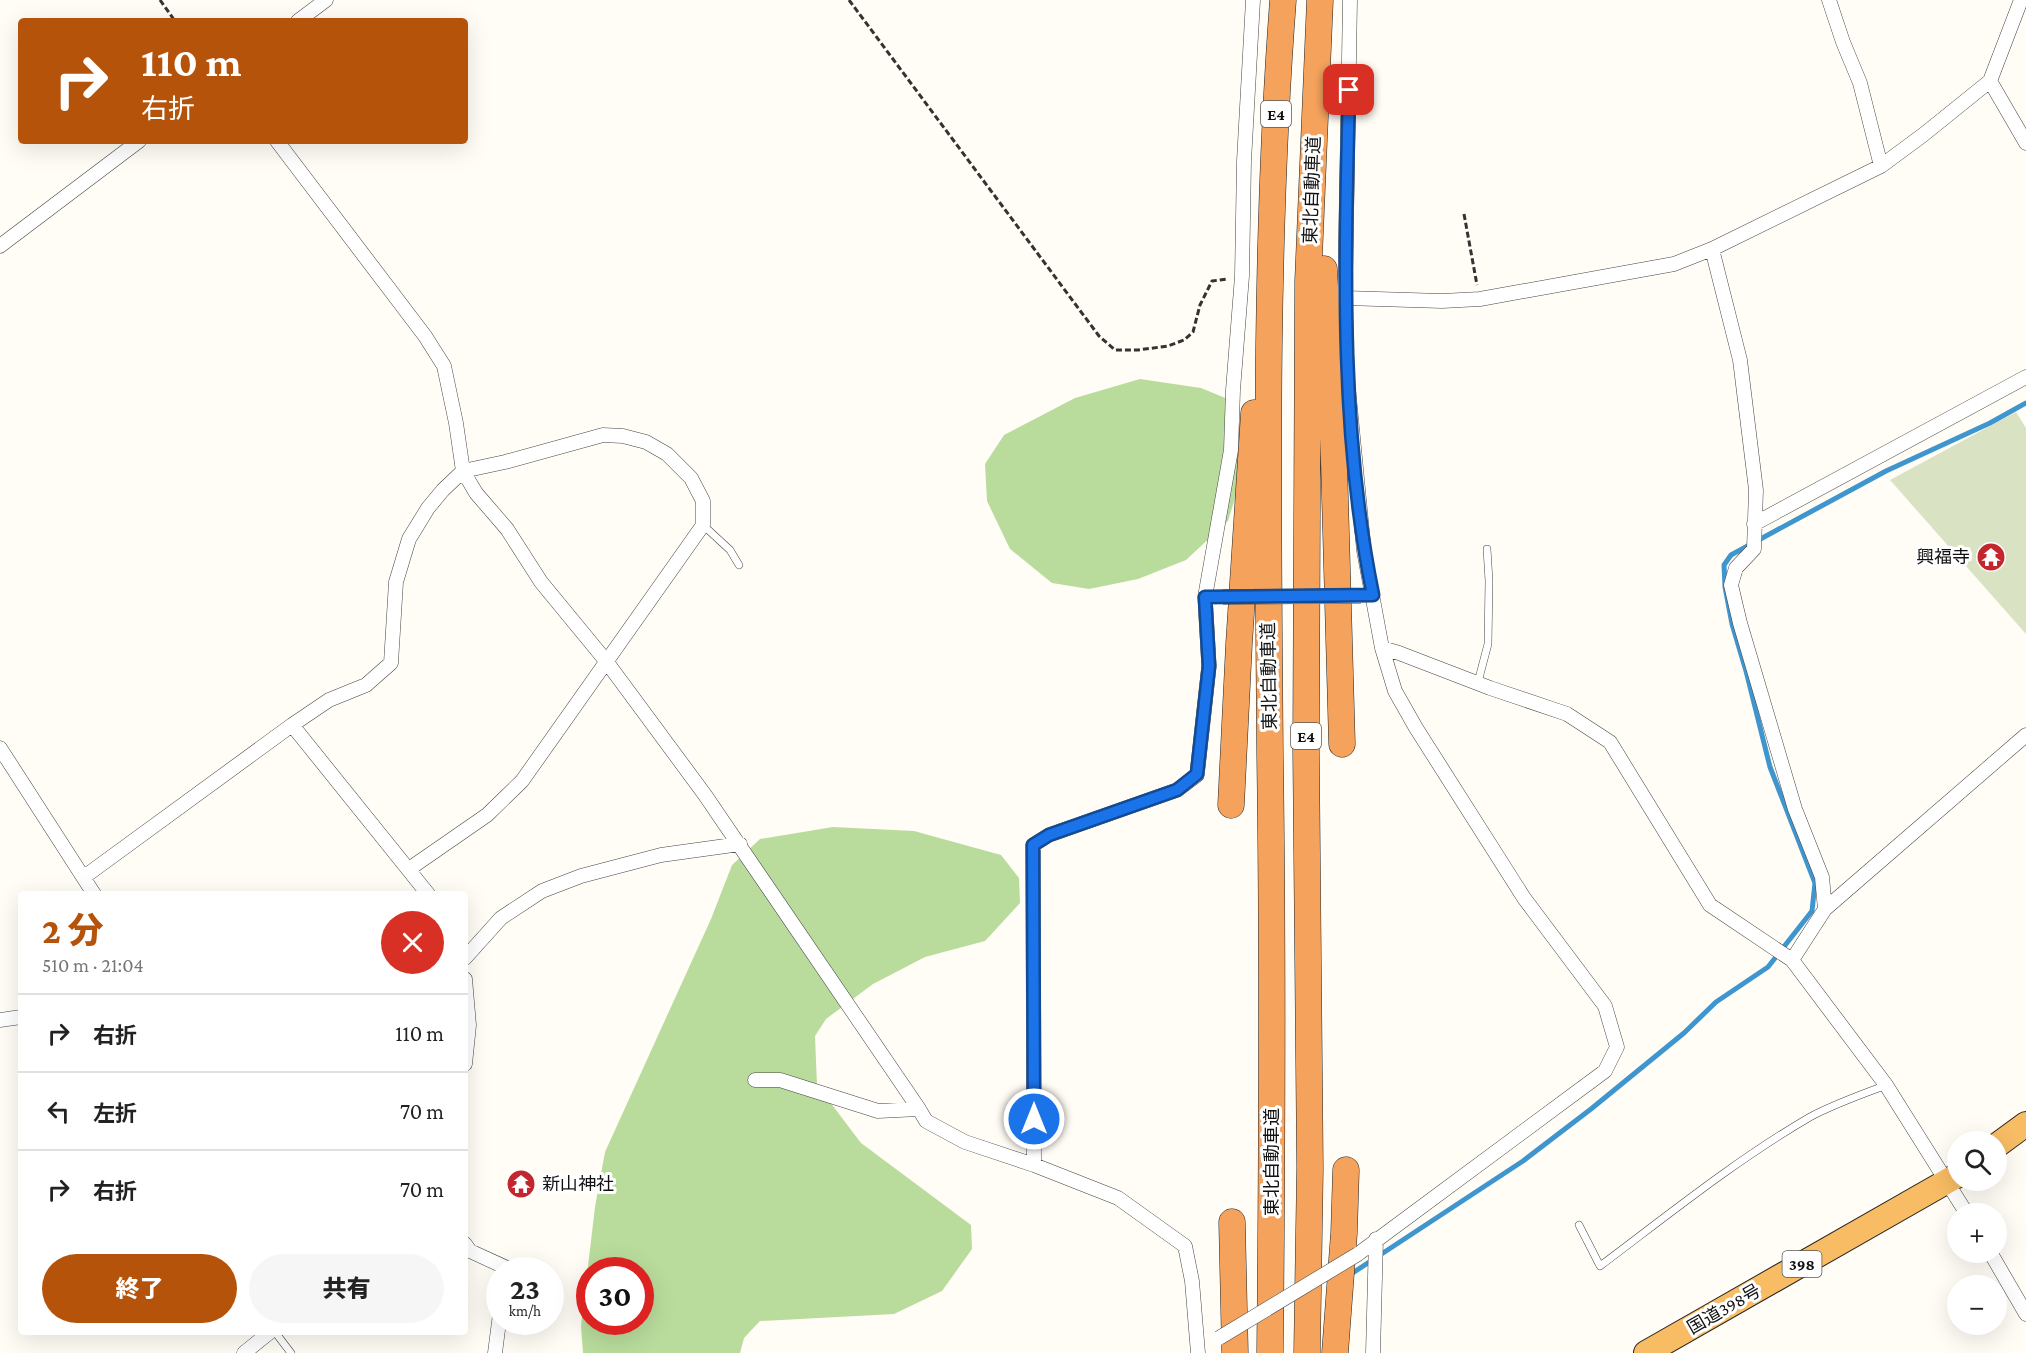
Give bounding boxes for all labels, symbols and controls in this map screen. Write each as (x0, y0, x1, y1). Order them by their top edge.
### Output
text: 110 m (141, 38, 242, 85)
icon: right (42, 42, 120, 120)
pin (1323, 64, 1374, 115)
icon: arrive (1332, 73, 1365, 106)
text: 右折 (141, 94, 195, 124)
road number: E4 (1261, 101, 1291, 127)
street label: 東北自動車道 (1300, 136, 1324, 244)
temple icon: 興福寺 (1975, 541, 2007, 573)
place label: 興福寺 (1916, 547, 1970, 567)
street label: 東北自動車道 (1258, 622, 1280, 730)
road number: E4 (1291, 723, 1321, 749)
text: 2 分 (42, 911, 104, 951)
button: close (381, 911, 444, 974)
text: 510 m · 21:04 (42, 954, 144, 976)
icon: right (42, 1017, 75, 1050)
text: 110 m (395, 1021, 444, 1046)
text: 右折 (93, 1023, 137, 1048)
position arrow (1002, 1087, 1066, 1151)
icon: left (42, 1095, 75, 1128)
text: 70 m (400, 1099, 444, 1124)
text: 左折 (93, 1101, 137, 1126)
street label: 東北自動車道 (1262, 1108, 1282, 1216)
map controls (1947, 1131, 2007, 1335)
button: search (1947, 1131, 2007, 1191)
temple icon: 新山神社 (505, 1168, 537, 1200)
icon: right (42, 1173, 75, 1206)
place label: 新山神社 (542, 1174, 614, 1194)
text: 70 m (400, 1177, 444, 1202)
text: 右折 (93, 1179, 137, 1204)
button: + (1947, 1203, 2007, 1263)
road number: 398 (1782, 1251, 1822, 1277)
button: 終了 (42, 1254, 237, 1323)
button: 共有 (249, 1254, 444, 1323)
speed limit sign: 30 (576, 1257, 654, 1335)
text: 23 (510, 1272, 540, 1305)
button: − (1947, 1275, 2007, 1335)
street label: 国道398号 (1684, 1280, 1764, 1338)
text: km/h (509, 1303, 541, 1319)

